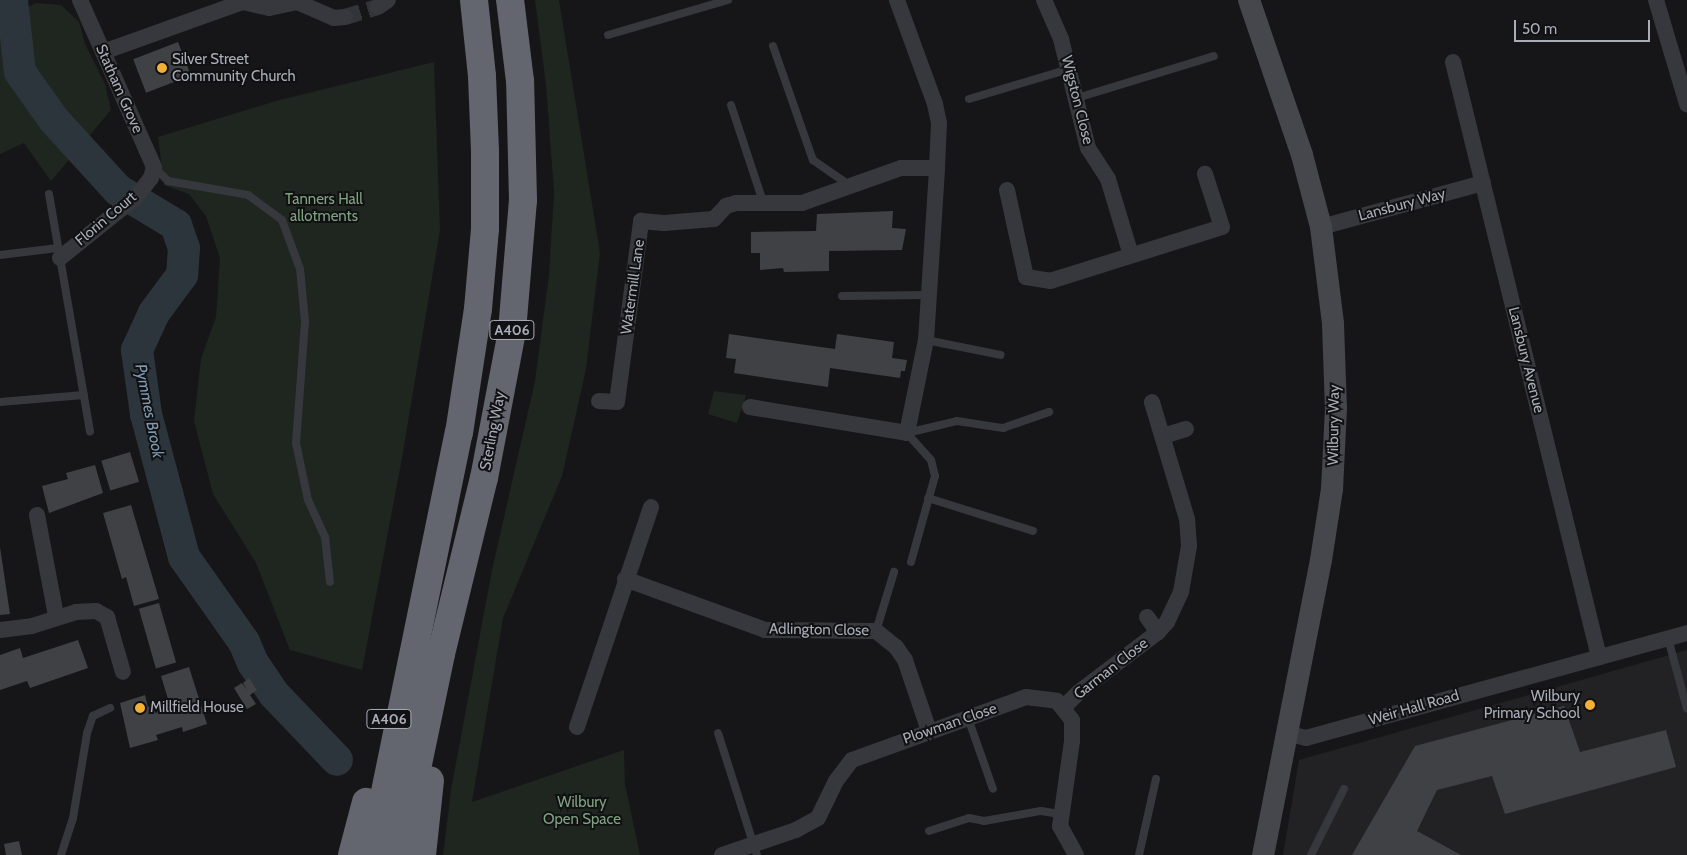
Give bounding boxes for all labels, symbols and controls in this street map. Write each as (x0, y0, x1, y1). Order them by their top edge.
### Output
scale bar (1517, 10, 1653, 42)
text: 50 m (1522, 20, 1557, 38)
street label: Statham Grove (91, 42, 147, 136)
place label: Silver Street Community Church (172, 50, 296, 85)
street label: Wigston Close (1057, 54, 1097, 146)
marker: Silver Street Community Church (156, 62, 168, 74)
street label: Lansbury Way (1357, 185, 1447, 225)
street label: Florin Court (72, 188, 140, 250)
park label: Tanners Hall allotments (285, 190, 363, 225)
street label: Watermill Lane (617, 238, 649, 336)
street label: Lansbury Avenue (1504, 305, 1548, 415)
road number: A406 (488, 318, 536, 342)
water label: Pymmes Brook (130, 362, 168, 460)
street label: Wilbury Way (1324, 384, 1344, 466)
street label: Sterling Way (477, 390, 509, 472)
street label: Adlington Close (769, 620, 869, 640)
street label: Garman Close (1070, 635, 1152, 703)
street label: Weir Hall Road (1367, 687, 1461, 729)
place label: Wilbury Primary School (1484, 687, 1580, 722)
place label: Millfield House (150, 699, 244, 717)
marker: Wilbury Primary School (1584, 699, 1596, 711)
street label: Plowman Close (901, 700, 999, 748)
marker: Millfield House (134, 702, 146, 714)
road number: A406 (365, 708, 413, 731)
park label: Wilbury Open Space (543, 793, 621, 828)

